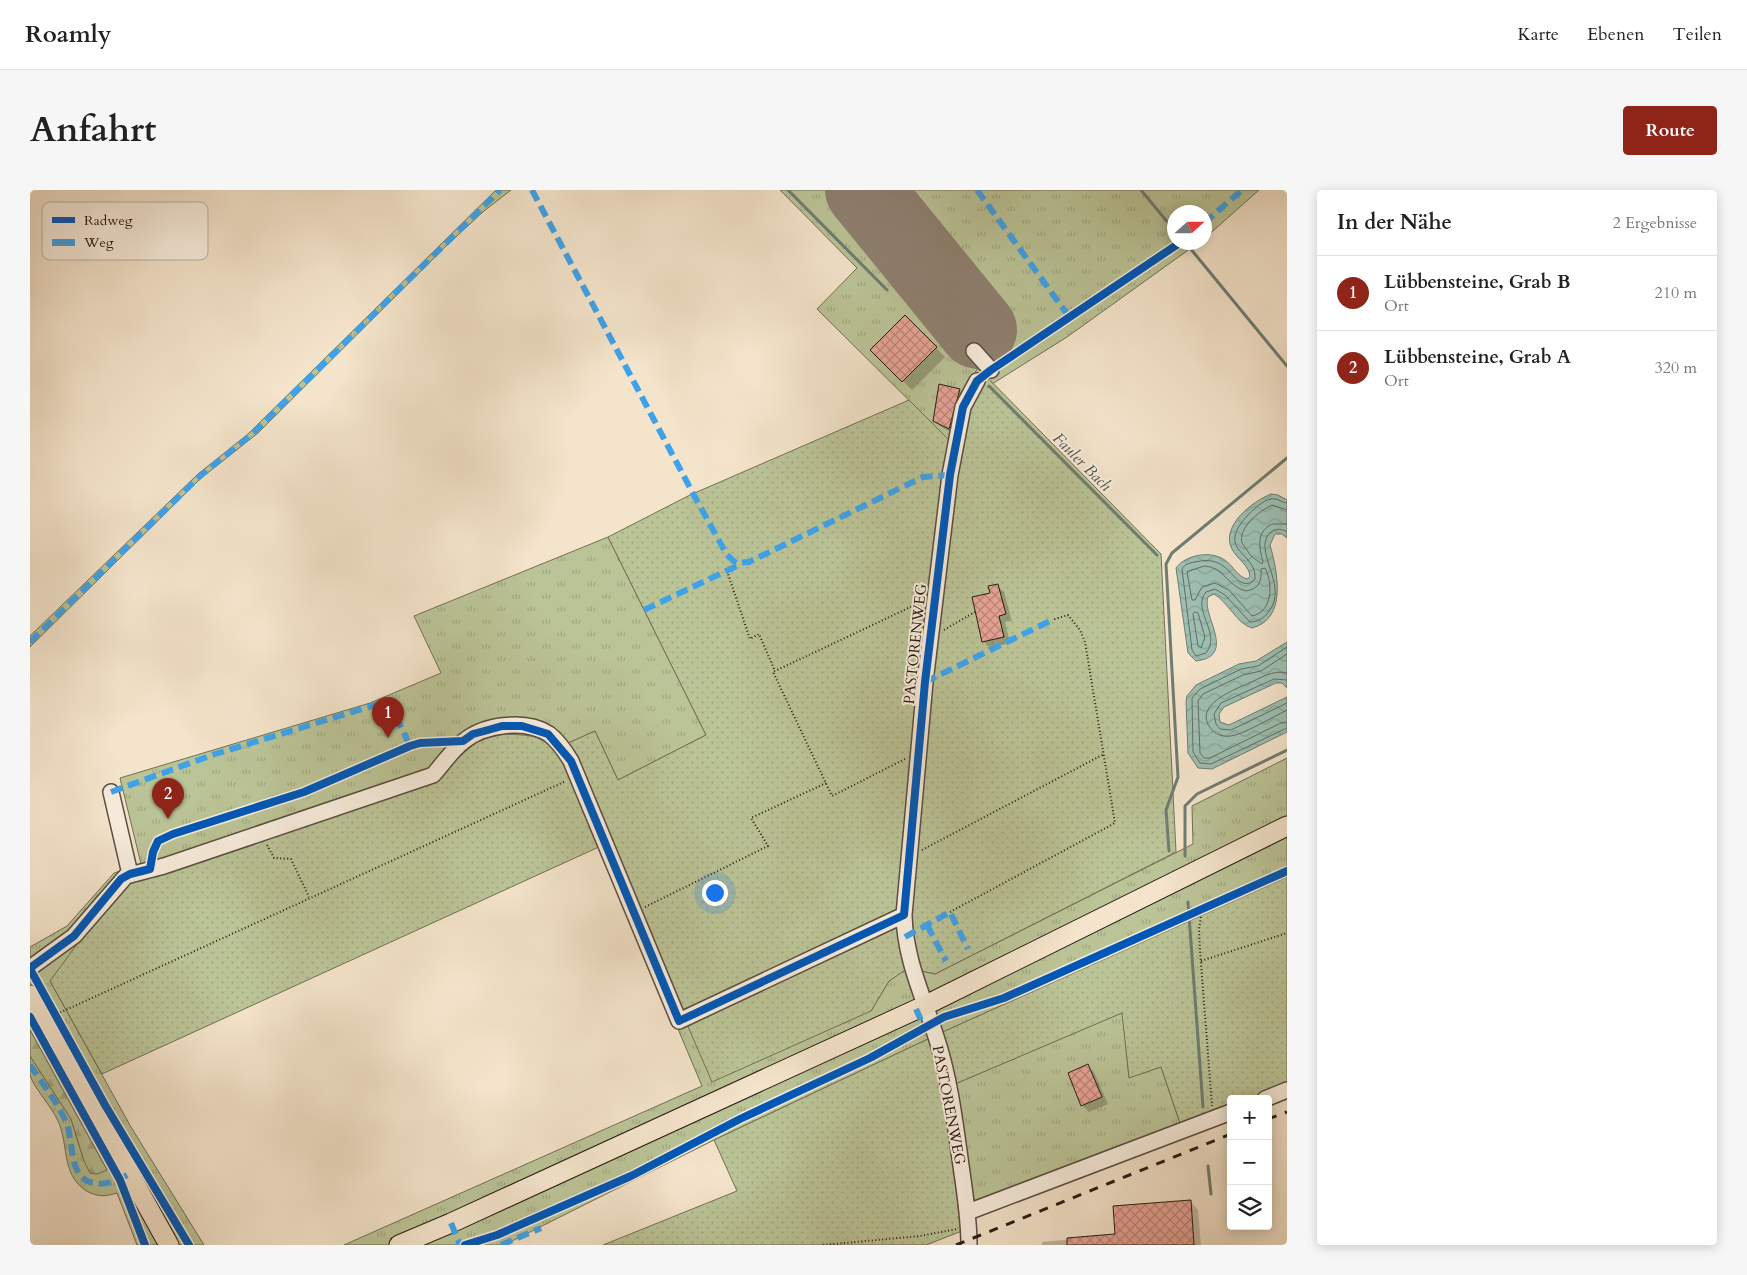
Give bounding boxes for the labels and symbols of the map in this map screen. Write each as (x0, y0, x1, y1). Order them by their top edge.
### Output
legend (42, 202, 208, 260)
north arrow (1167, 205, 1212, 250)
text: Radweg (84, 211, 133, 230)
text: Weg (83, 233, 114, 252)
water label: Fauler Bach (1048, 428, 1116, 496)
street label: PASTORENWEG (899, 583, 931, 705)
pin: 1 (372, 697, 404, 738)
pin: 2 (152, 778, 184, 819)
your location (702, 880, 728, 906)
street label: PASTORENWEG (928, 1044, 970, 1166)

